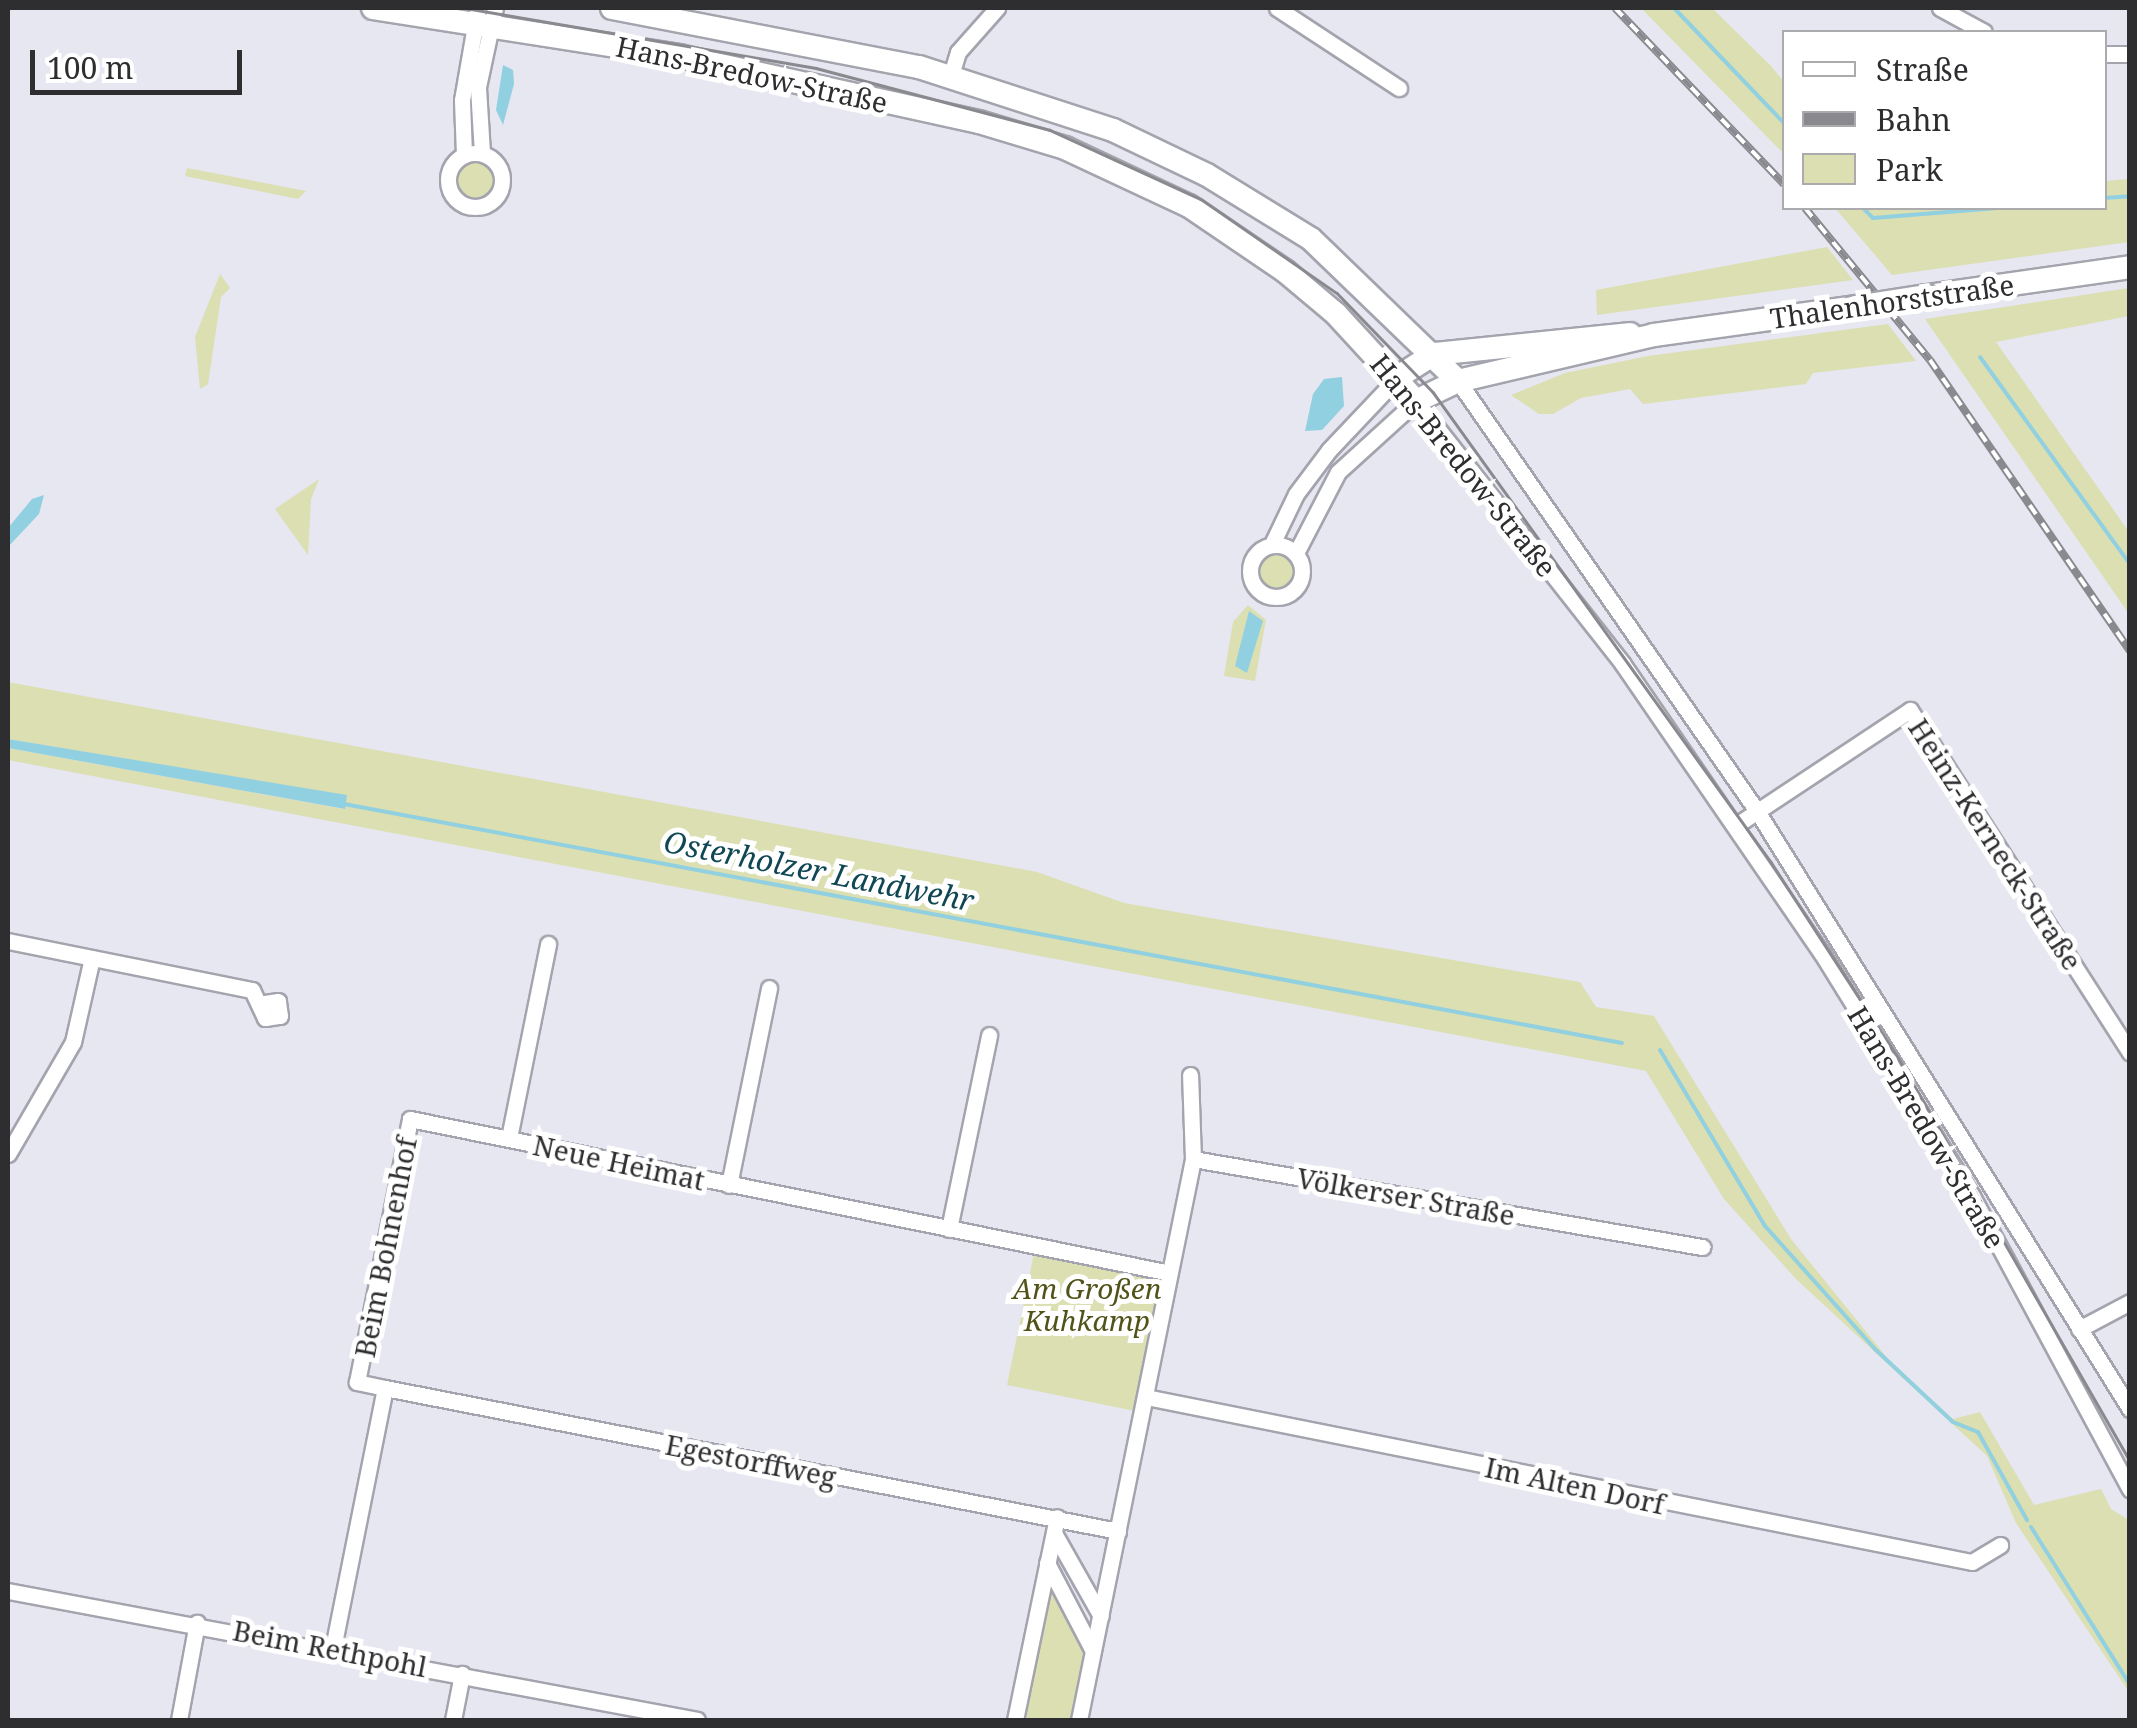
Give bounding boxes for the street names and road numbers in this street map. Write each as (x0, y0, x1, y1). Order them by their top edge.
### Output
street label: Hans-Bredow-Straße (613, 29, 891, 119)
street label: Thalenhorststraße (1768, 267, 2016, 335)
street label: Hans-Bredow-Straße (1364, 347, 1564, 583)
street label: Heinz-Kerneck-Straße (1902, 712, 2090, 976)
street label: Hans-Bredow-Straße (1841, 1000, 2013, 1254)
street label: Neue Heimat (530, 1127, 708, 1197)
street label: Beim Bohnenhof (347, 1134, 423, 1360)
street label: Völkerser Straße (1294, 1160, 1518, 1232)
street label: Egestorffweg (663, 1427, 839, 1493)
street label: Im Alten Dorf (1482, 1450, 1668, 1520)
street label: Beim Rethpohl (230, 1613, 430, 1683)

